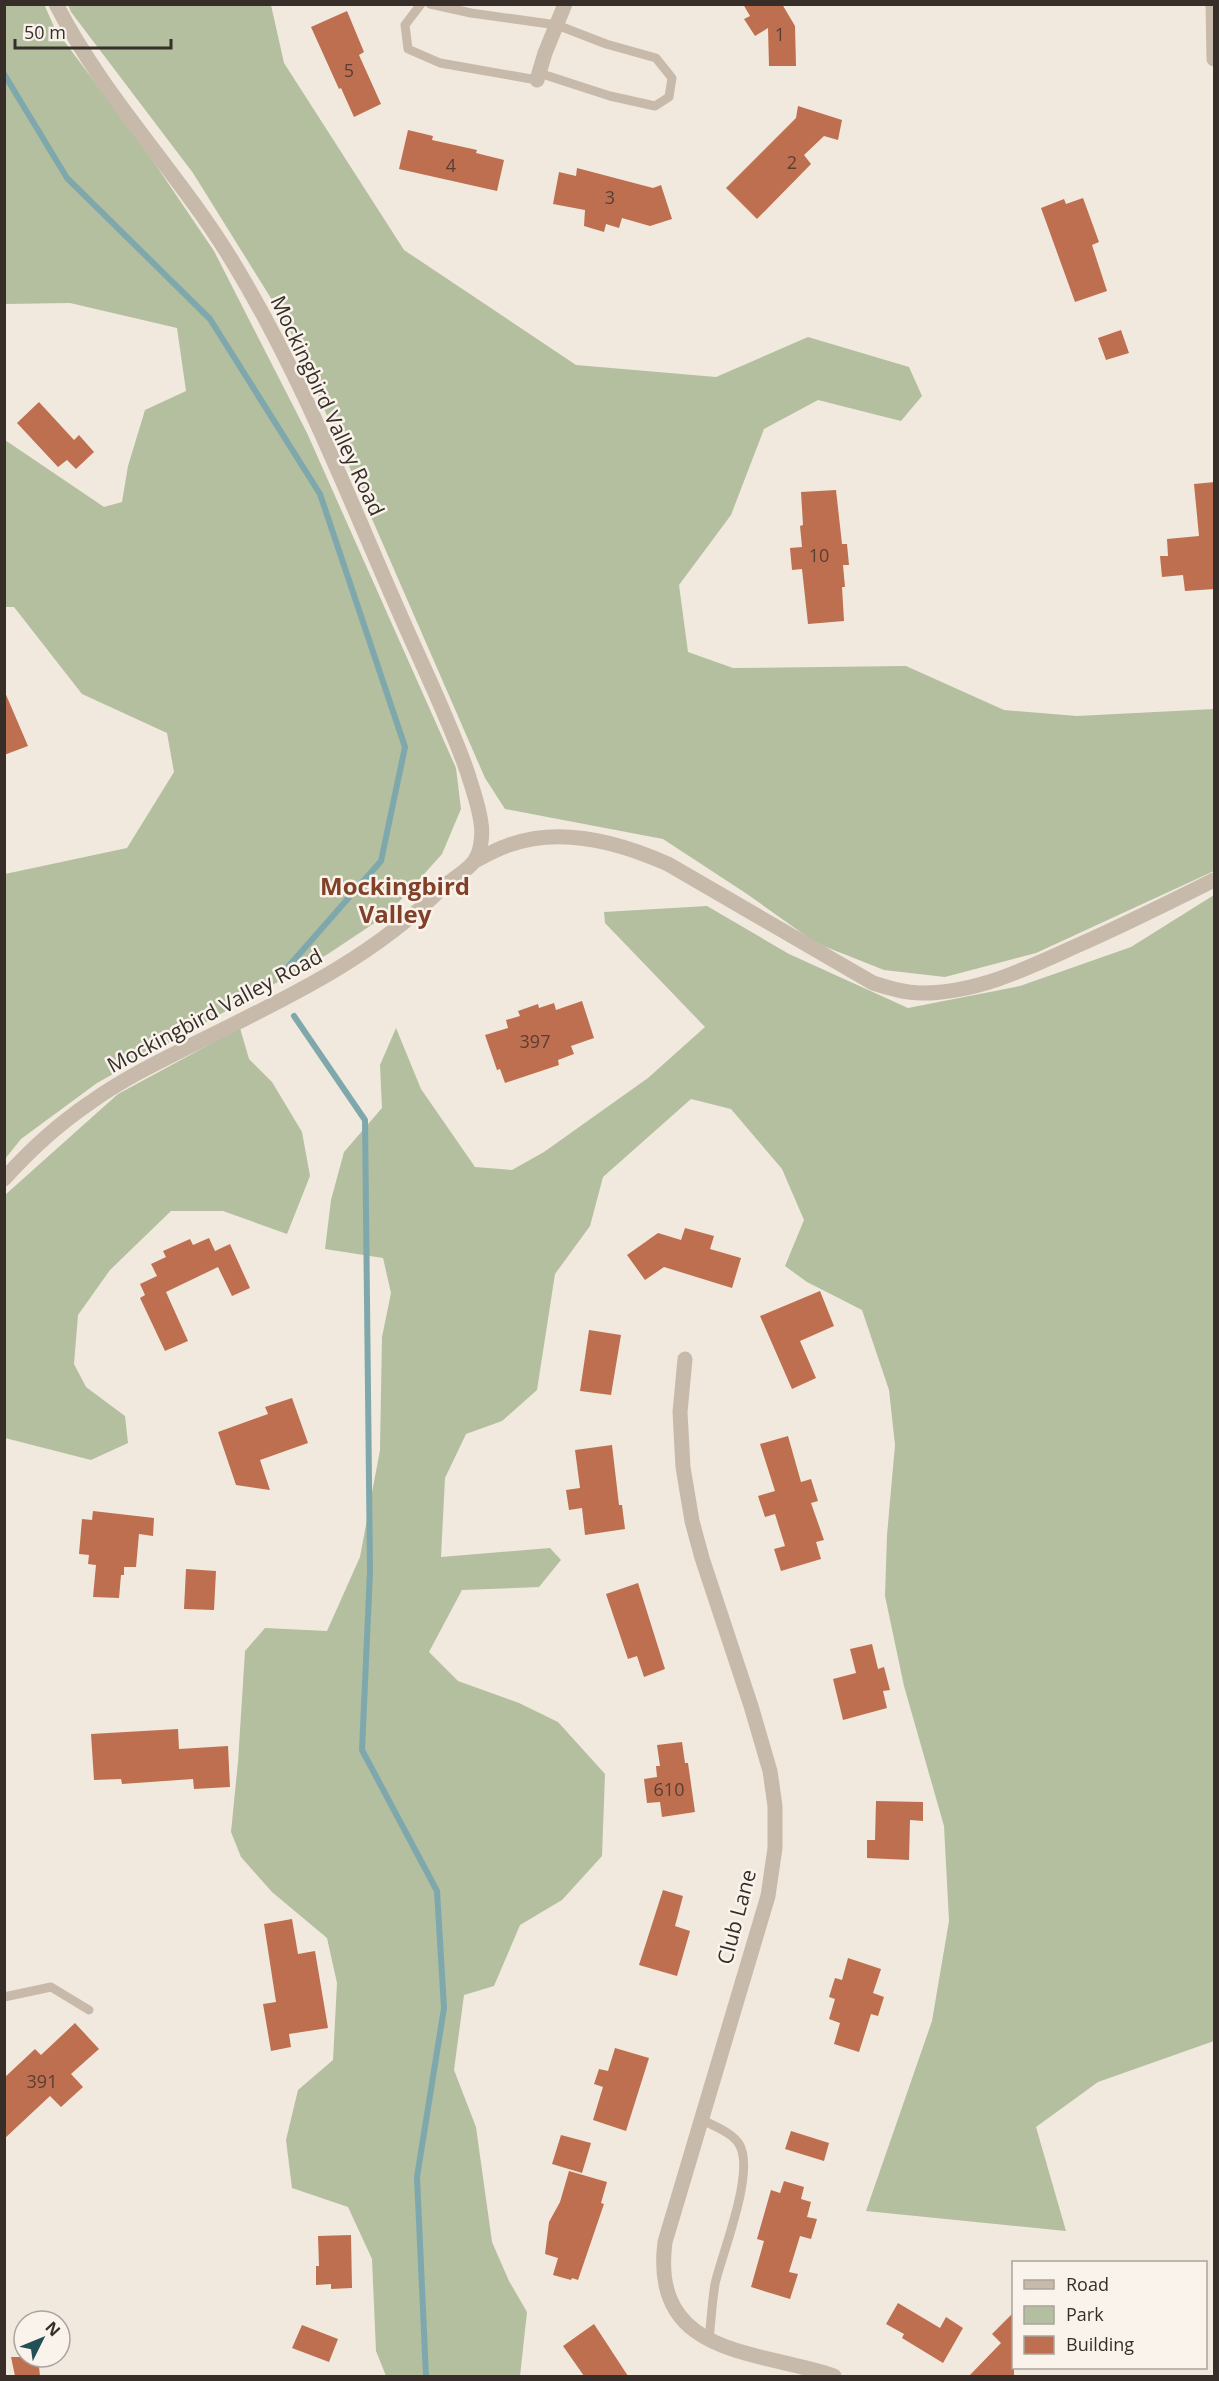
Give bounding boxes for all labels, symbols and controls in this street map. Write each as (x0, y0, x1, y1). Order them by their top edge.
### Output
scale bar (15, 12, 171, 50)
text: 50 m (24, 20, 66, 44)
house number: 1 (775, 22, 785, 46)
house number: 5 (344, 58, 354, 82)
house number: 2 (787, 150, 797, 174)
house number: 4 (446, 153, 456, 177)
house number: 3 (605, 185, 615, 209)
street label: Mockingbird Valley Road (265, 291, 391, 520)
house number: 10 (809, 543, 829, 567)
district label: Mockingbird Valley (320, 869, 470, 930)
street label: Mockingbird Valley Road (102, 941, 327, 1079)
house number: 397 (520, 1029, 550, 1053)
house number: 610 (654, 1777, 684, 1801)
street label: Club Lane (710, 1866, 762, 1967)
house number: 391 (27, 2069, 57, 2093)
legend (1012, 2261, 1207, 2369)
text: Road (1066, 2272, 1109, 2296)
text: Park (1066, 2302, 1104, 2326)
north arrow (12, 2309, 72, 2369)
text: N (40, 2317, 65, 2341)
text: Building (1066, 2332, 1134, 2356)

